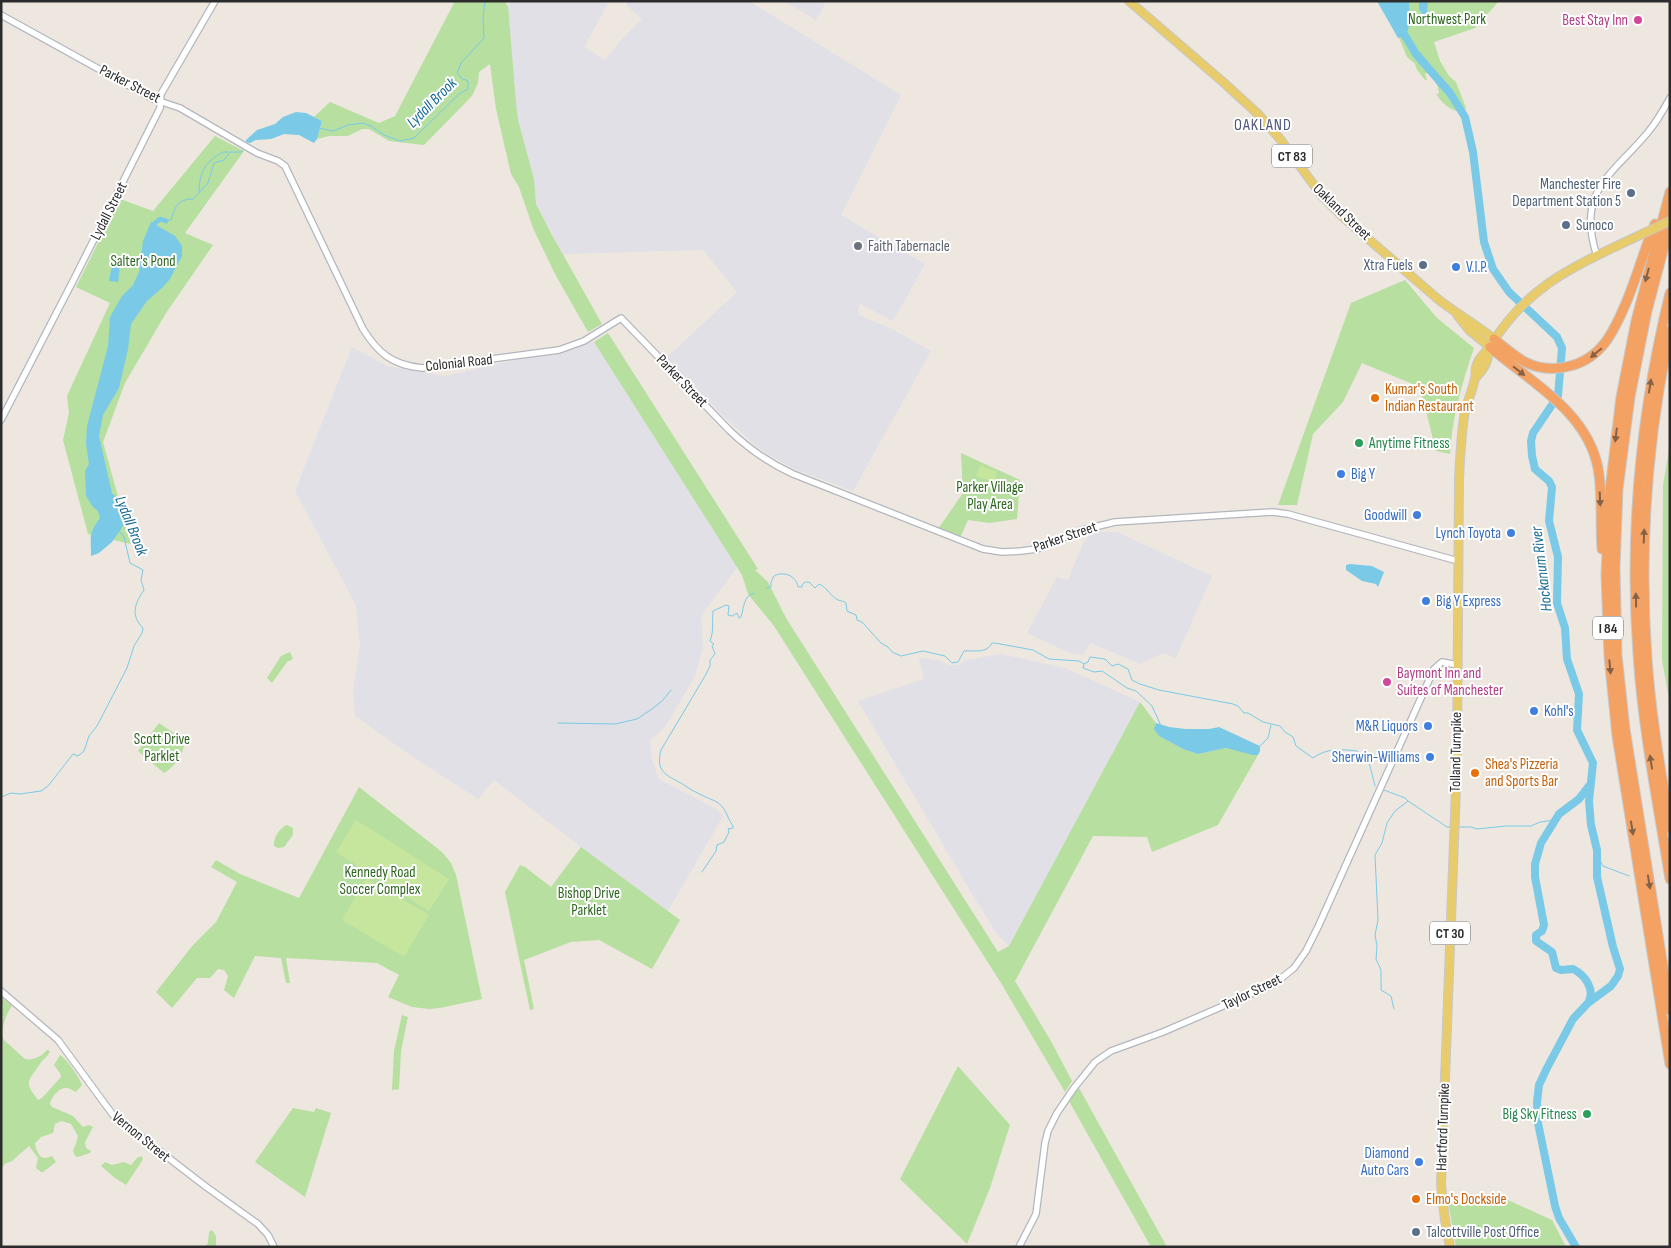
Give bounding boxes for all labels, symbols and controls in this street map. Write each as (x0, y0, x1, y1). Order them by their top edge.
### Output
park label: Northwest Park (1408, 10, 1486, 29)
place label: Best Stay Inn (1562, 11, 1628, 30)
marker: Best Stay Inn (1632, 14, 1644, 26)
street label: Parker Street (96, 61, 164, 108)
water label: Lydall Brook (403, 73, 462, 132)
district label: OAKLAND (1234, 116, 1292, 135)
road number: CT 83 (1272, 144, 1312, 168)
place label: Manchester Fire Department Station 5 (1512, 175, 1621, 211)
street label: Lydall Street (86, 178, 132, 243)
street label: Oakland Street (1309, 179, 1376, 245)
marker: Manchester Fire Department Station 5 (1625, 187, 1637, 199)
place label: Sunoco (1576, 216, 1614, 235)
marker: Sunoco (1560, 219, 1572, 231)
place label: Faith Tabernacle (868, 237, 950, 256)
marker: Faith Tabernacle (852, 240, 864, 252)
park label: Salter's Pond (110, 252, 176, 271)
place label: Xtra Fuels (1363, 256, 1413, 275)
place label: V.I.P. (1466, 258, 1488, 277)
marker: Xtra Fuels (1417, 259, 1429, 271)
marker: V.I.P. (1450, 261, 1462, 273)
one-way arrow (1643, 268, 1651, 283)
one-way arrow (1590, 347, 1602, 359)
street label: Colonial Road (424, 350, 494, 376)
street label: Parker Street (652, 351, 712, 412)
one-way arrow (1513, 366, 1526, 376)
one-way arrow (1647, 378, 1655, 394)
place label: Kumar's South Indian Restaurant (1385, 380, 1474, 416)
marker: Kumar's South Indian Restaurant (1369, 392, 1381, 404)
one-way arrow (1611, 427, 1619, 443)
place label: Anytime Fitness (1368, 434, 1450, 453)
marker: Anytime Fitness (1353, 437, 1365, 449)
place label: Big Y (1351, 465, 1376, 484)
marker: Big Y (1335, 468, 1347, 480)
park label: Parker Village Play Area (956, 478, 1024, 514)
one-way arrow (1596, 492, 1604, 508)
water label: Lydall Brook (110, 493, 152, 560)
place label: Goodwill (1364, 506, 1407, 525)
marker: Goodwill (1411, 509, 1423, 521)
street label: Parker Street (1031, 517, 1100, 557)
place label: Lynch Toyota (1435, 524, 1501, 543)
water label: Hockanum River (1527, 525, 1557, 613)
marker: Lynch Toyota (1505, 527, 1517, 539)
one-way arrow (1640, 527, 1648, 543)
place label: Big Y Express (1436, 592, 1501, 611)
one-way arrow (1632, 592, 1640, 608)
marker: Big Y Express (1420, 595, 1432, 607)
road number: I 84 (1593, 616, 1623, 640)
one-way arrow (1606, 659, 1614, 675)
place label: Baymont Inn and Suites of Manchester (1397, 664, 1504, 700)
marker: Baymont Inn and Suites of Manchester (1381, 676, 1393, 688)
place label: Kohl's (1544, 702, 1574, 721)
marker: Kohl's (1528, 705, 1540, 717)
street label: Tolland Turnpike (1446, 712, 1466, 792)
place label: M&R Liquors (1356, 717, 1418, 736)
marker: M&R Liquors (1422, 720, 1434, 732)
park label: Scott Drive Parklet (134, 730, 190, 766)
place label: Sherwin-Williams (1332, 748, 1420, 767)
marker: Sherwin-Williams (1424, 751, 1436, 763)
one-way arrow (1646, 753, 1654, 769)
place label: Shea's Pizzeria and Sports Bar (1485, 755, 1559, 791)
marker: Shea's Pizzeria and Sports Bar (1469, 767, 1481, 779)
one-way arrow (1628, 820, 1636, 836)
park label: Kennedy Road Soccer Complex (340, 863, 421, 899)
one-way arrow (1645, 874, 1653, 890)
park label: Bishop Drive Parklet (558, 884, 620, 920)
road number: CT 30 (1430, 921, 1470, 944)
street label: Taylor Street (1219, 969, 1285, 1015)
street label: Hartford Turnpike (1432, 1083, 1454, 1171)
place label: Big Sky Fitness (1503, 1105, 1577, 1124)
street label: Vernon Street (108, 1108, 174, 1167)
marker: Big Sky Fitness (1581, 1108, 1593, 1120)
place label: Diamond Auto Cars (1360, 1144, 1409, 1180)
marker: Diamond Auto Cars (1413, 1156, 1425, 1168)
place label: Elmo's Dockside (1426, 1190, 1507, 1209)
marker: Elmo's Dockside (1410, 1193, 1422, 1205)
place label: Talcottville Post Office (1426, 1223, 1539, 1242)
marker: Talcottville Post Office (1410, 1226, 1422, 1238)

